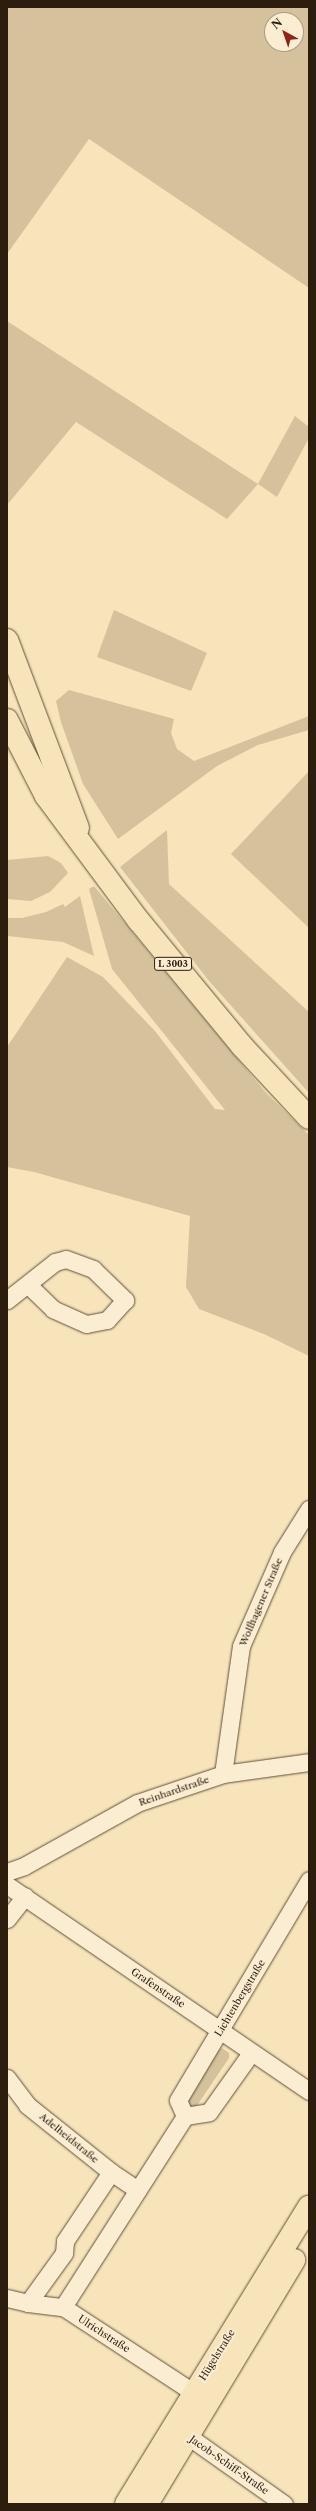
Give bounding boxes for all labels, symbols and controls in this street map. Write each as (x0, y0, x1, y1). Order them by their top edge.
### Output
north arrow (264, 12, 304, 52)
text: N (269, 15, 285, 32)
road number: L 3003 (153, 957, 193, 971)
street label: Wolfhagener Straße (237, 1556, 285, 1648)
street label: Reinhardstraße (137, 1773, 211, 1809)
street label: Lichtenbergstraße (212, 1957, 268, 2039)
street label: Grafenstraße (129, 1966, 187, 2010)
street label: Adelheidstraße (37, 2110, 101, 2166)
street label: Ulrichstraße (76, 2313, 132, 2355)
street label: Hügelstraße (197, 2327, 237, 2383)
street label: Jacob-Schiff-Straße (187, 2433, 271, 2497)

